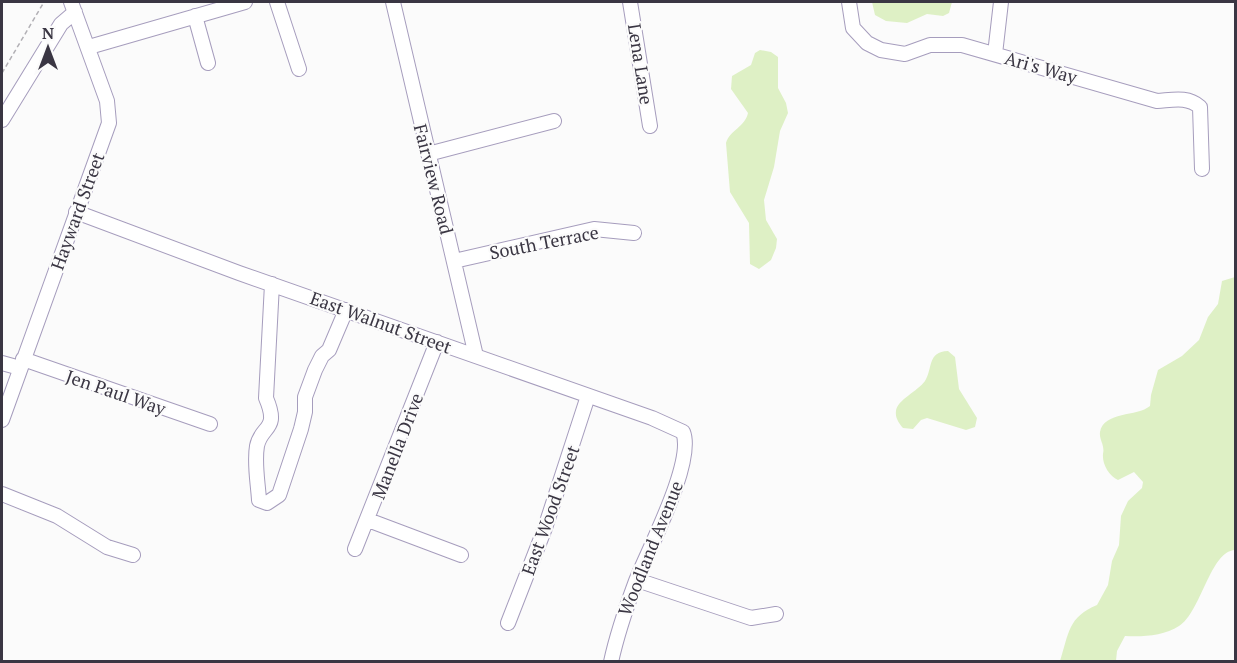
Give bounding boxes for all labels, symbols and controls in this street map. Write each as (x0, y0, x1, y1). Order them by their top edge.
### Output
north arrow (18, 18, 78, 78)
text: N (42, 22, 54, 44)
street label: Lena Lane (623, 22, 659, 106)
street label: Ari's Way (1002, 45, 1081, 89)
street label: Fairview Road (409, 121, 459, 237)
street label: Hayward Street (45, 149, 109, 273)
street label: South Terrace (487, 220, 601, 264)
street label: East Walnut Street (307, 285, 455, 359)
street label: Jen Paul Way (63, 364, 170, 421)
street label: Manella Drive (366, 390, 428, 502)
street label: East Wood Street (515, 442, 585, 578)
street label: Woodland Avenue (612, 477, 688, 619)

